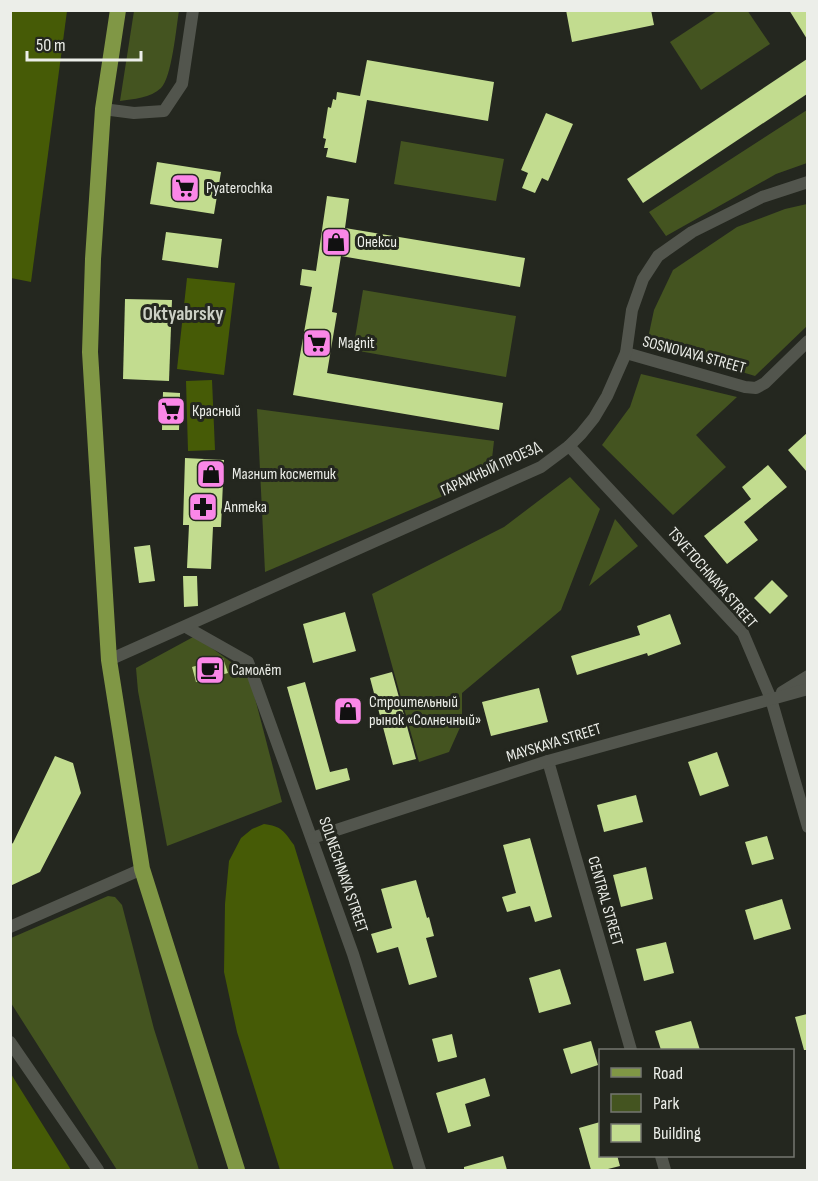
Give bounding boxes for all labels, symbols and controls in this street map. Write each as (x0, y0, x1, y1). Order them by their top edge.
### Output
scale bar (27, 24, 141, 62)
text: 50 m (36, 35, 66, 56)
supermarket icon: Pyaterochka (169, 172, 201, 204)
place label: Pyaterochka (206, 179, 273, 198)
shop icon: Онекси (320, 226, 352, 258)
place label: Онекси (357, 233, 397, 252)
district label: Oktyabrsky (142, 302, 224, 326)
supermarket icon: Magnit (301, 327, 333, 359)
street label: SOSNOVAYA STREET (640, 332, 748, 378)
place label: Magnit (338, 334, 375, 353)
supermarket icon: Красный (155, 395, 187, 427)
place label: Красный (192, 402, 241, 421)
street label: ГАРАЖНЫЙ ПРОЕЗД (438, 437, 545, 501)
shop icon: Магнит косметик (195, 458, 227, 490)
place label: Магнит косметик (232, 465, 337, 484)
pharmacy icon: Аптека (187, 491, 219, 523)
place label: Аптека (223, 498, 267, 517)
street label: TSVETOCHNAYA STREET (663, 524, 761, 633)
cafe icon: Самолёт (194, 654, 226, 686)
place label: Самолёт (231, 661, 281, 680)
place label: Строительный рынок «Солнечный» (369, 693, 481, 730)
shop icon: Строительный рынок «Солнечный» (332, 695, 364, 727)
street label: MAYSKAYA STREET (504, 719, 604, 766)
street label: SOLNECHNAYA STREET (314, 815, 372, 936)
street label: CENTRAL STREET (583, 854, 627, 948)
legend (599, 1049, 794, 1157)
text: Road (653, 1063, 683, 1084)
text: Park (653, 1093, 679, 1114)
text: Building (653, 1123, 701, 1144)

